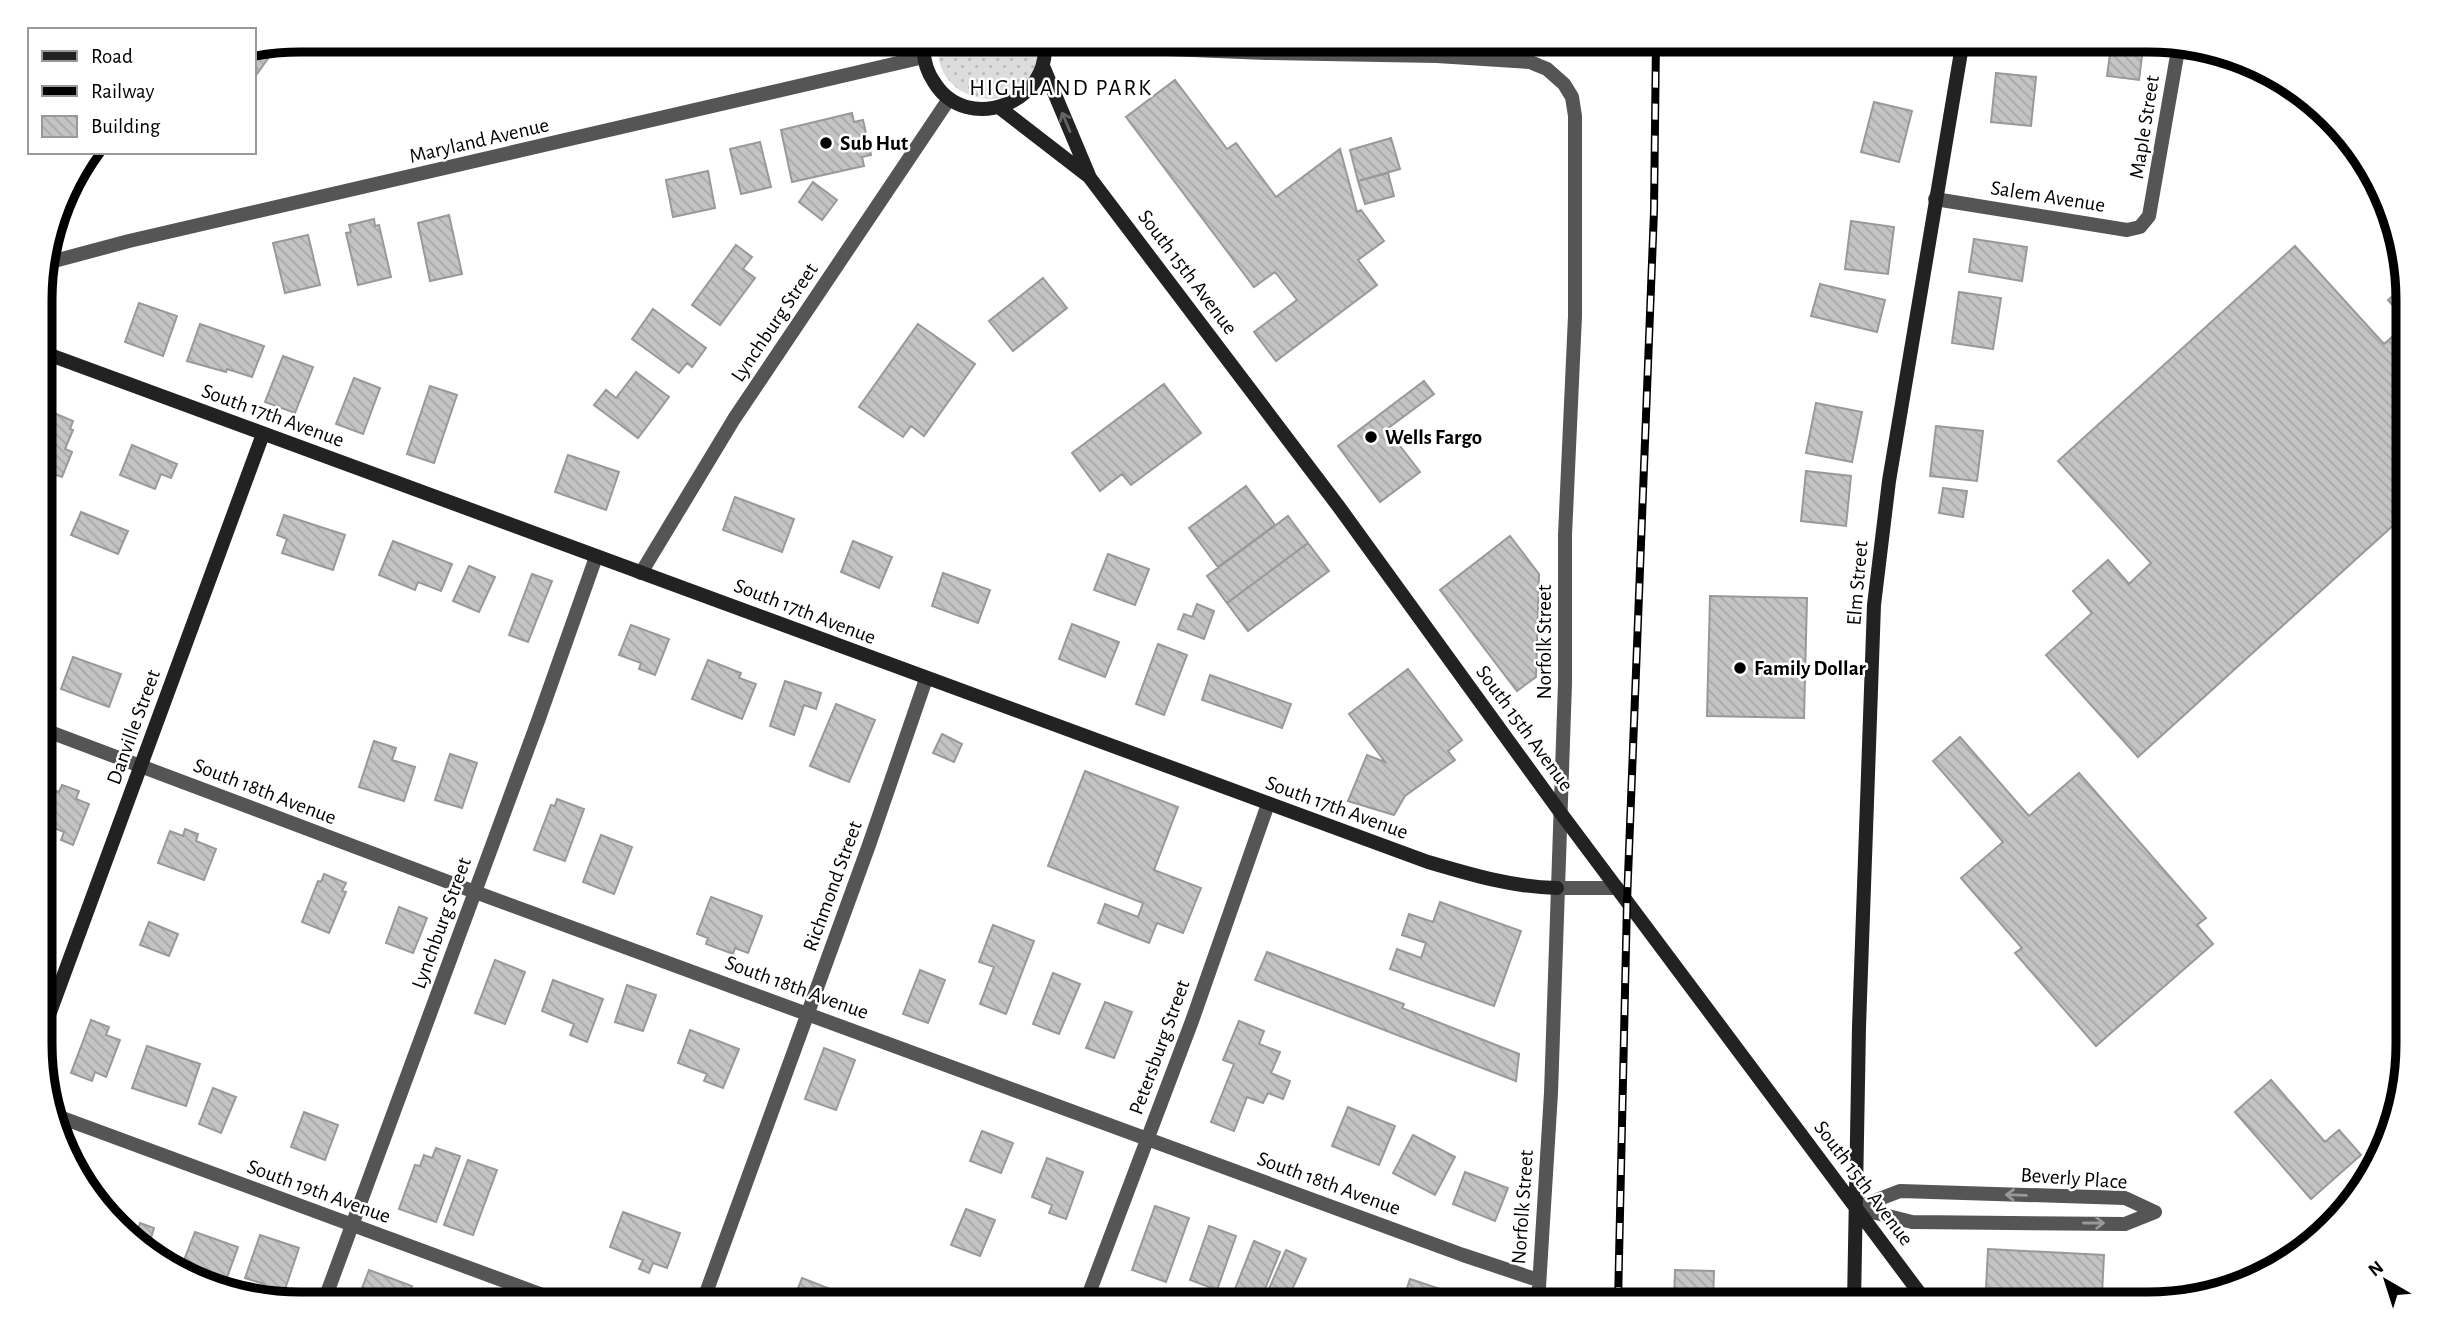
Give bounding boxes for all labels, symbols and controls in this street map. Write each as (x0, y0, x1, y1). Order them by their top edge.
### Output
legend (28, 28, 256, 154)
text: Road (91, 46, 133, 67)
street label: Maple Street (2126, 74, 2163, 180)
district label: HIGHLAND PARK (969, 77, 1153, 100)
text: Railway (91, 81, 154, 102)
one-way arrow (1059, 112, 1072, 134)
street label: Maryland Avenue (407, 114, 551, 167)
text: Building (91, 116, 161, 137)
place label: Sub Hut (840, 133, 908, 154)
marker: Sub Hut (818, 135, 834, 151)
street label: Salem Avenue (1989, 177, 2107, 216)
street label: South 15th Avenue (1134, 206, 1241, 338)
street label: Lynchburg Street (727, 259, 822, 385)
street label: South 17th Avenue (199, 380, 347, 451)
place label: Wells Fargo (1385, 427, 1482, 448)
marker: Wells Fargo (1363, 429, 1379, 445)
street label: Elm Street (1843, 540, 1872, 626)
street label: South 17th Avenue (731, 575, 879, 648)
street label: Norfolk Street (1534, 584, 1555, 699)
place label: Family Dollar (1754, 658, 1867, 679)
marker: Family Dollar (1732, 660, 1748, 676)
street label: South 15th Avenue (1472, 661, 1577, 795)
street label: Danville Street (103, 667, 164, 787)
street label: South 18th Avenue (191, 755, 339, 828)
street label: South 17th Avenue (1263, 772, 1411, 843)
street label: Richmond Street (799, 818, 866, 954)
street label: Lynchburg Street (408, 854, 475, 992)
street label: South 18th Avenue (722, 952, 871, 1023)
street label: Petersburg Street (1125, 977, 1194, 1117)
street label: South 15th Avenue (1810, 1117, 1917, 1249)
street label: South 18th Avenue (1254, 1148, 1403, 1219)
street label: Norfolk Street (1508, 1149, 1537, 1265)
street label: South 19th Avenue (244, 1156, 393, 1227)
street label: Beverly Place (2020, 1164, 2128, 1193)
one-way arrow (2005, 1188, 2028, 1201)
one-way arrow (2083, 1217, 2106, 1230)
north arrow (2351, 1246, 2421, 1316)
text: N (2365, 1257, 2387, 1280)

